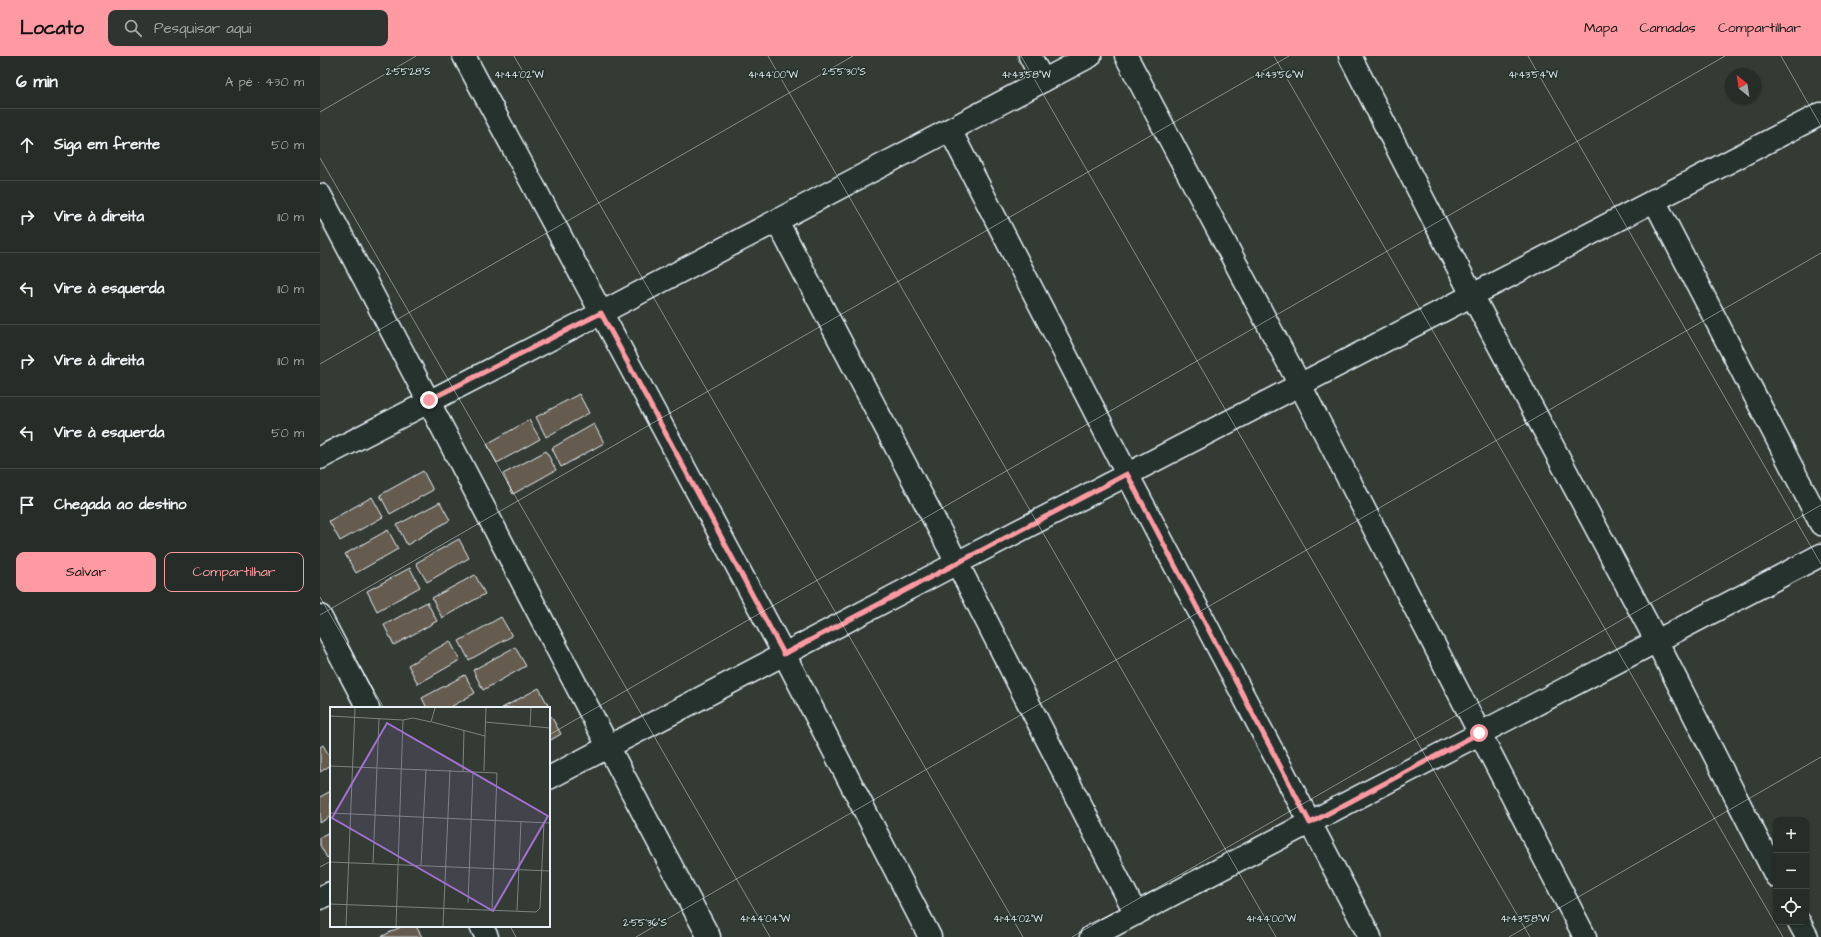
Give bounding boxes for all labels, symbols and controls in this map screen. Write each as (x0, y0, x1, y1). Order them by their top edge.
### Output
search box (108, 10, 388, 46)
text: Locato (20, 15, 84, 42)
icon: search (122, 17, 144, 39)
text: Pesquisar aqui (154, 18, 251, 39)
text: Mapa (1584, 18, 1618, 38)
text: Camadas (1640, 18, 1696, 38)
text: Compartilhar (1718, 18, 1801, 38)
text: 2°55'28"S (386, 65, 431, 79)
text: 2°55'30"S (822, 65, 867, 79)
text: 41°44'02"W (494, 68, 544, 82)
text: 41°44'00"W (748, 68, 799, 82)
text: 41°43'58"W (1001, 68, 1051, 82)
text: 41°43'56"W (1255, 68, 1304, 82)
text: 41°43'54"W (1508, 68, 1558, 82)
north arrow (1725, 68, 1761, 104)
text: 6 min (16, 70, 58, 94)
text: A pé · 430 m (225, 73, 304, 91)
icon: ahead (16, 134, 38, 156)
text: Siga em frente (54, 134, 160, 155)
text: 50 m (271, 136, 304, 154)
icon: right (16, 206, 38, 228)
text: Vire à direita (54, 206, 144, 227)
text: 110 m (277, 208, 304, 226)
icon: left (16, 278, 38, 300)
text: Vire à esquerda (54, 278, 164, 299)
text: 110 m (277, 280, 304, 298)
icon: right (16, 350, 38, 372)
text: Vire à direita (54, 350, 144, 371)
text: 110 m (277, 352, 304, 370)
route end (420, 391, 438, 409)
icon: left (16, 422, 38, 444)
text: Vire à esquerda (54, 422, 164, 443)
text: 50 m (271, 424, 304, 442)
icon: arrive (16, 494, 38, 516)
text: Chegada ao destino (54, 494, 187, 515)
button: Salvar (16, 552, 156, 592)
button: Compartilhar (164, 552, 304, 592)
inset map (330, 707, 550, 927)
route start (1470, 724, 1488, 742)
map controls (1773, 817, 1809, 925)
button: + (1773, 817, 1809, 853)
button: − (1773, 853, 1809, 889)
button: locate (1773, 889, 1809, 925)
text: 41°44'04"W (740, 912, 791, 926)
text: 41°44'02"W (993, 912, 1043, 926)
text: 41°44'00"W (1246, 912, 1297, 926)
text: 41°43'58"W (1500, 912, 1550, 926)
text: 2°55'36"S (623, 916, 667, 930)

